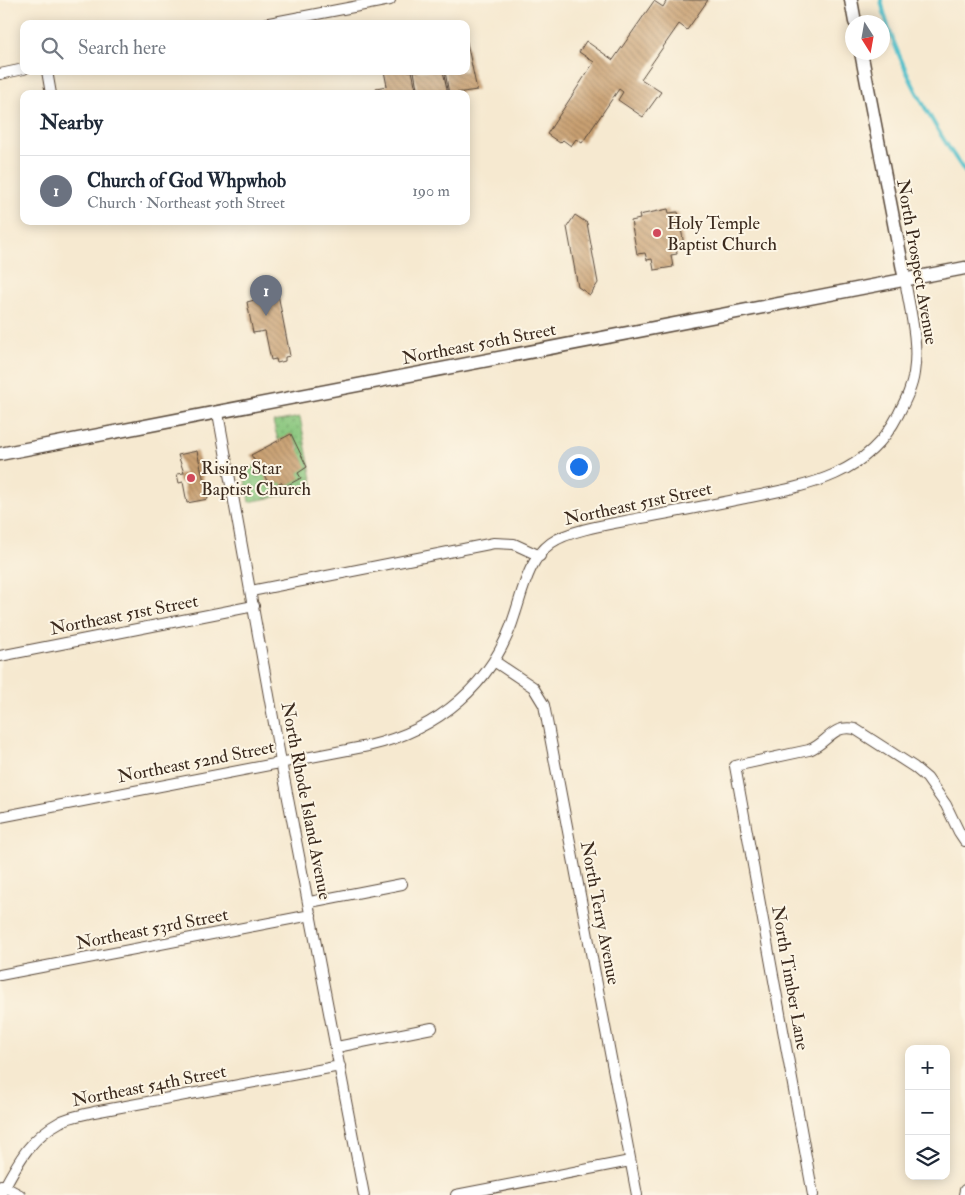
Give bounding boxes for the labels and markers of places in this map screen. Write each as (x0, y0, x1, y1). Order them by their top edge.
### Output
place label: Holy Temple Baptist Church (667, 212, 777, 256)
marker: Holy Temple Baptist Church (651, 227, 663, 239)
pin: 1 (250, 275, 282, 316)
place label: Rising Star Baptist Church (201, 457, 311, 501)
marker: Rising Star Baptist Church (185, 472, 197, 484)

